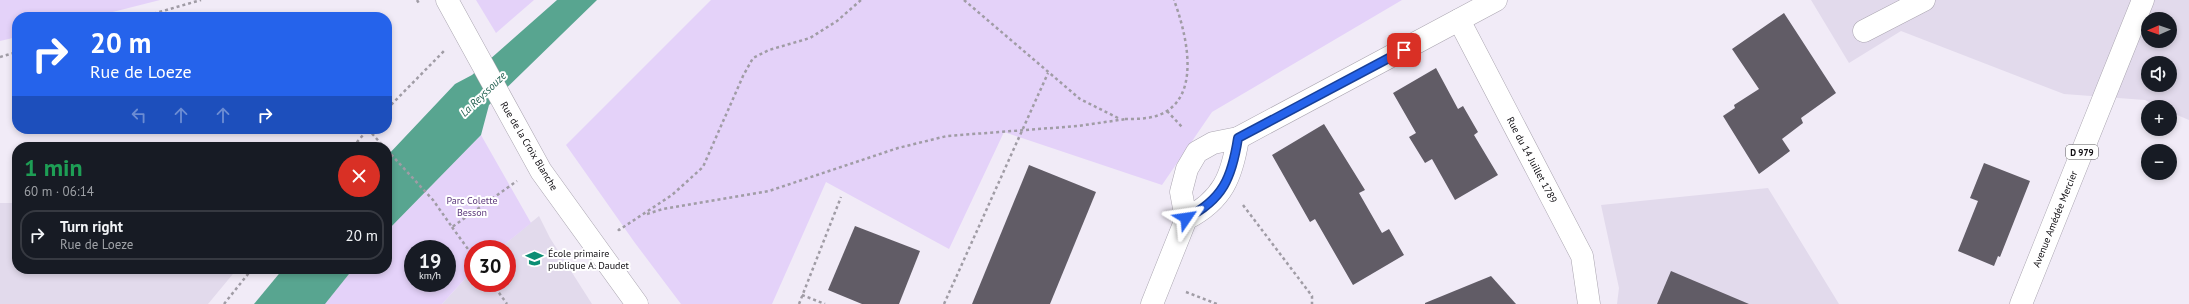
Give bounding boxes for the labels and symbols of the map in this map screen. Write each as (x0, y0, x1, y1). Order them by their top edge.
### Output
north arrow (2141, 12, 2177, 48)
pin (1387, 33, 1421, 67)
water label: La Reyssouze (457, 69, 509, 119)
street label: Rue de la Croix Blanche (497, 99, 561, 193)
street label: Rue du 14 Juillet 1789 (1504, 115, 1560, 205)
road number: D 979 (2066, 145, 2098, 159)
street label: Avenue Amédée Mercier (2030, 168, 2081, 269)
park label: Parc Colette Besson (446, 194, 498, 219)
position arrow (1165, 197, 1207, 239)
speed limit sign: 30 (464, 240, 516, 292)
place label: École primaire publique A. Daudet (548, 247, 629, 272)
school or university icon: École primaire publique A. Daudet (525, 249, 545, 269)

